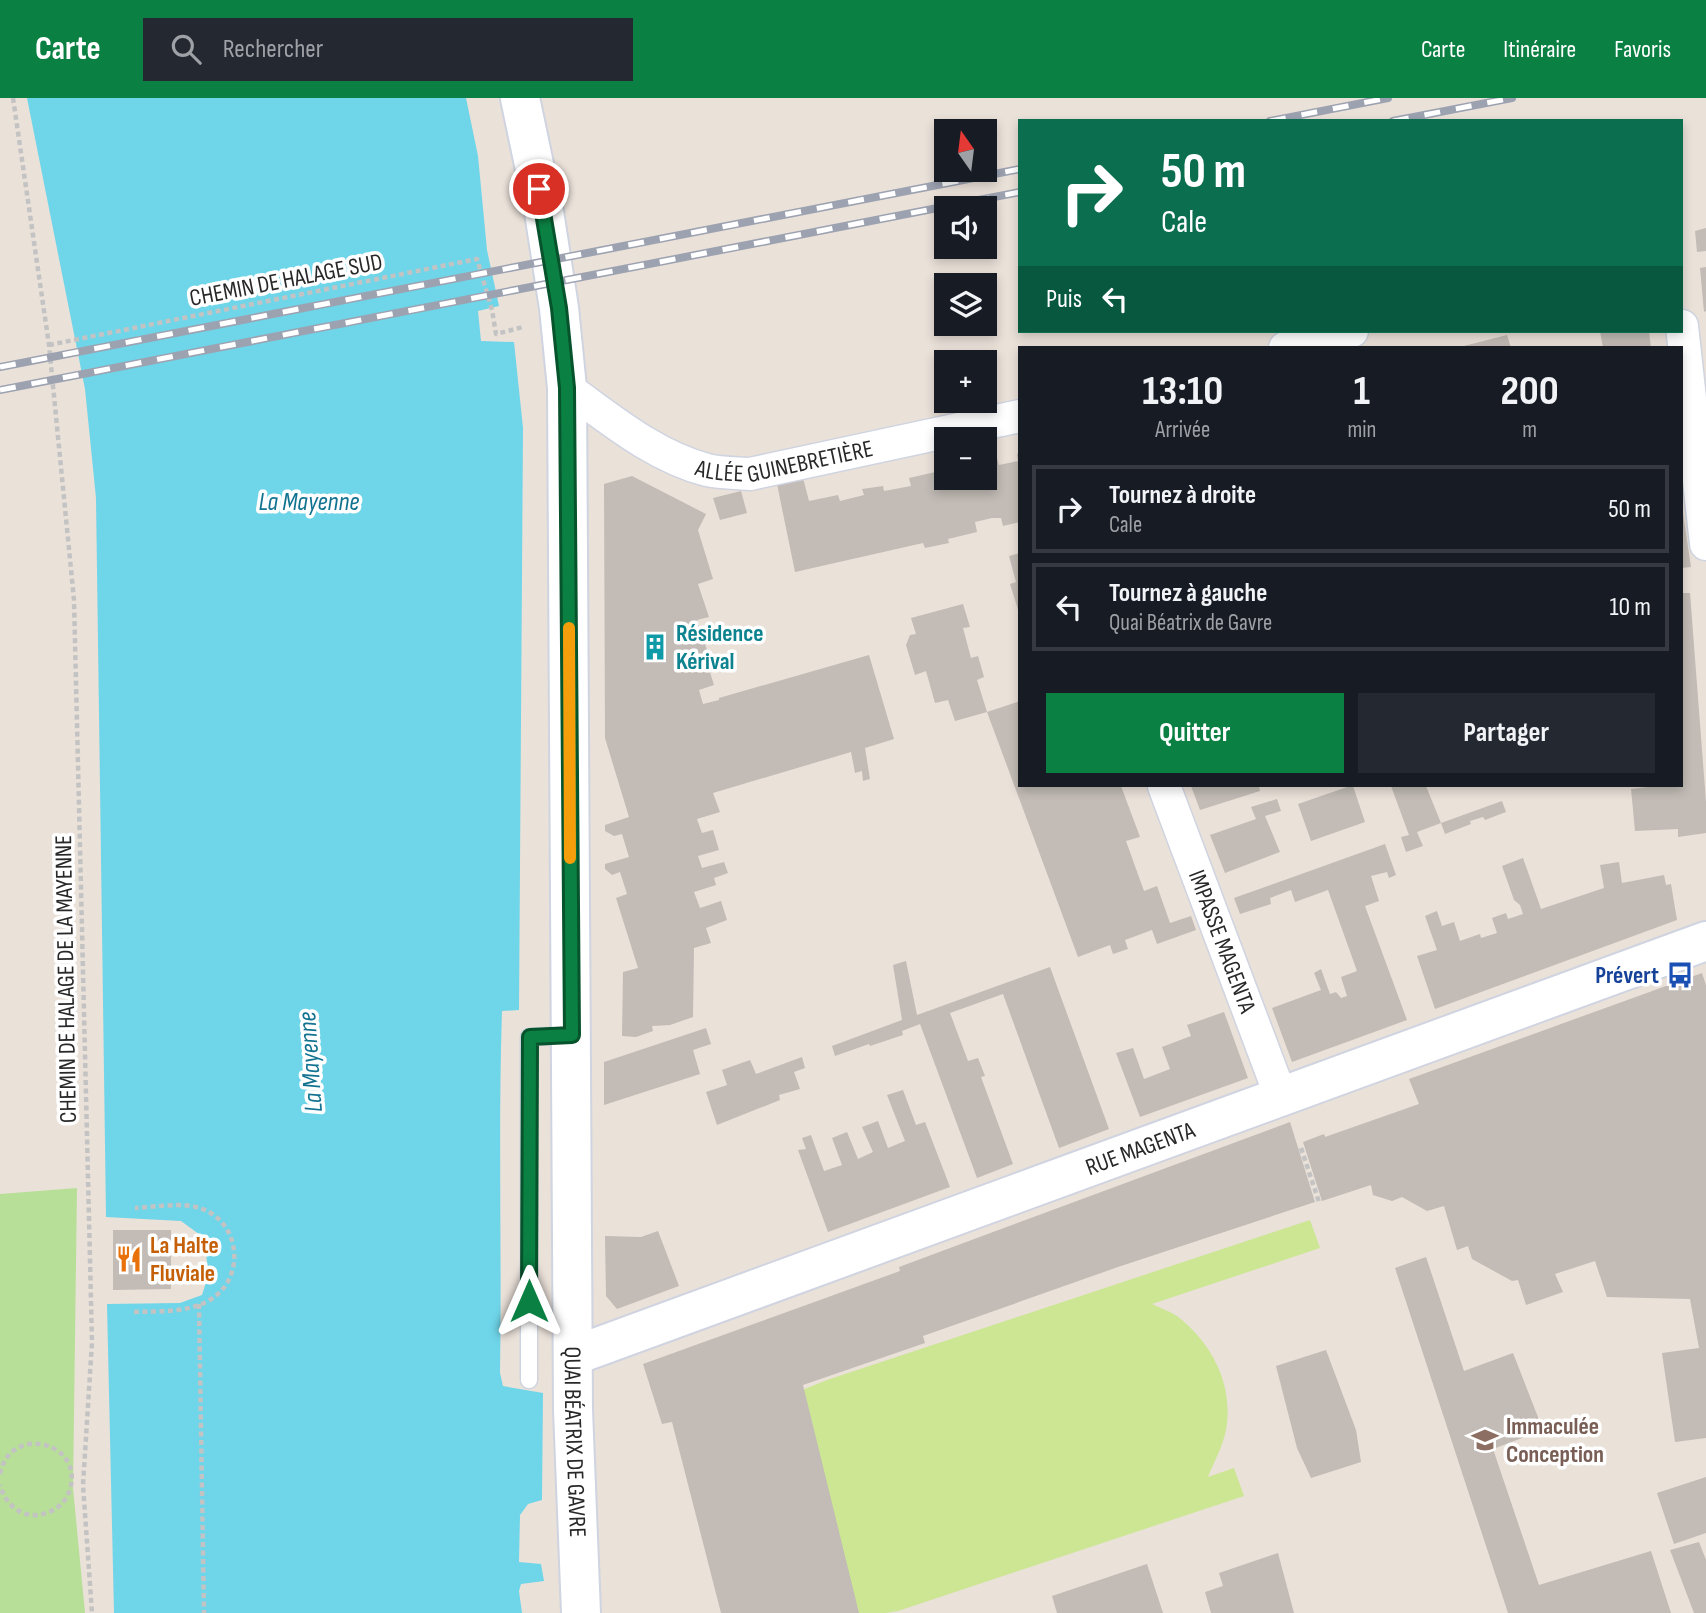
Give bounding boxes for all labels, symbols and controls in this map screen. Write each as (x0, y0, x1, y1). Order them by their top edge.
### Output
search box (143, 18, 633, 81)
text: Carte (35, 29, 101, 69)
icon: search (167, 30, 205, 68)
text: Rechercher (223, 34, 323, 65)
text: Carte (1421, 35, 1465, 64)
text: Itinéraire (1503, 35, 1576, 64)
text: Favoris (1614, 35, 1671, 64)
north arrow (934, 119, 998, 182)
map controls (934, 119, 997, 490)
text: 50 m (1161, 143, 1246, 202)
icon: right (1046, 147, 1137, 238)
pin (509, 159, 569, 219)
icon: arrive (520, 170, 558, 208)
button: sound (934, 196, 997, 259)
text: Cale (1161, 203, 1207, 242)
street label: CHEMIN DE HALAGE SUD (187, 247, 385, 313)
button: layers (934, 273, 997, 336)
icon: left (1096, 280, 1134, 318)
text: Puis (1046, 284, 1082, 315)
button: + (934, 350, 997, 413)
text: 13:10 (1142, 366, 1223, 417)
text: 1 (1354, 366, 1370, 417)
text: 200 (1500, 366, 1559, 417)
text: Arrivée (1155, 416, 1210, 444)
text: min (1347, 416, 1376, 444)
text: m (1522, 416, 1537, 444)
button: − (934, 427, 997, 490)
street label: ALLÉE GUINEBRETIÈRE (691, 433, 876, 489)
text: Tournez à droite (1109, 480, 1256, 511)
water label: La Mayenne (258, 487, 360, 518)
icon: right (1050, 490, 1088, 528)
text: 50 m (1608, 494, 1651, 525)
text: Cale (1109, 511, 1142, 539)
text: Tournez à gauche (1109, 578, 1267, 609)
icon: left (1050, 588, 1088, 626)
text: 10 m (1609, 592, 1651, 623)
text: Quai Béatrix de Gavre (1109, 609, 1272, 637)
place label: Résidence Kérival (676, 619, 764, 676)
building icon: Résidence Kérival (640, 632, 670, 662)
button: Quitter (1046, 693, 1344, 773)
button: Partager (1358, 693, 1655, 773)
street label: CHEMIN DE HALAGE DE LA MAYENNE (49, 835, 83, 1123)
street label: IMPASSE MAGENTA (1182, 866, 1263, 1018)
bus stop icon: Prévert (1665, 960, 1695, 990)
place label: Prévert (1595, 961, 1659, 990)
water label: La Mayenne (292, 1011, 330, 1113)
street label: RUE MAGENTA (1082, 1115, 1199, 1182)
place label: La Halte Fluviale (150, 1231, 219, 1288)
restaurant icon: La Halte Fluviale (114, 1244, 144, 1274)
position arrow (492, 1264, 566, 1338)
street label: QUAI BÉATRIX DE GAVRE (558, 1346, 593, 1538)
place label: Immaculée Conception (1506, 1412, 1604, 1469)
school or university icon: Immaculée Conception (1470, 1425, 1500, 1455)

